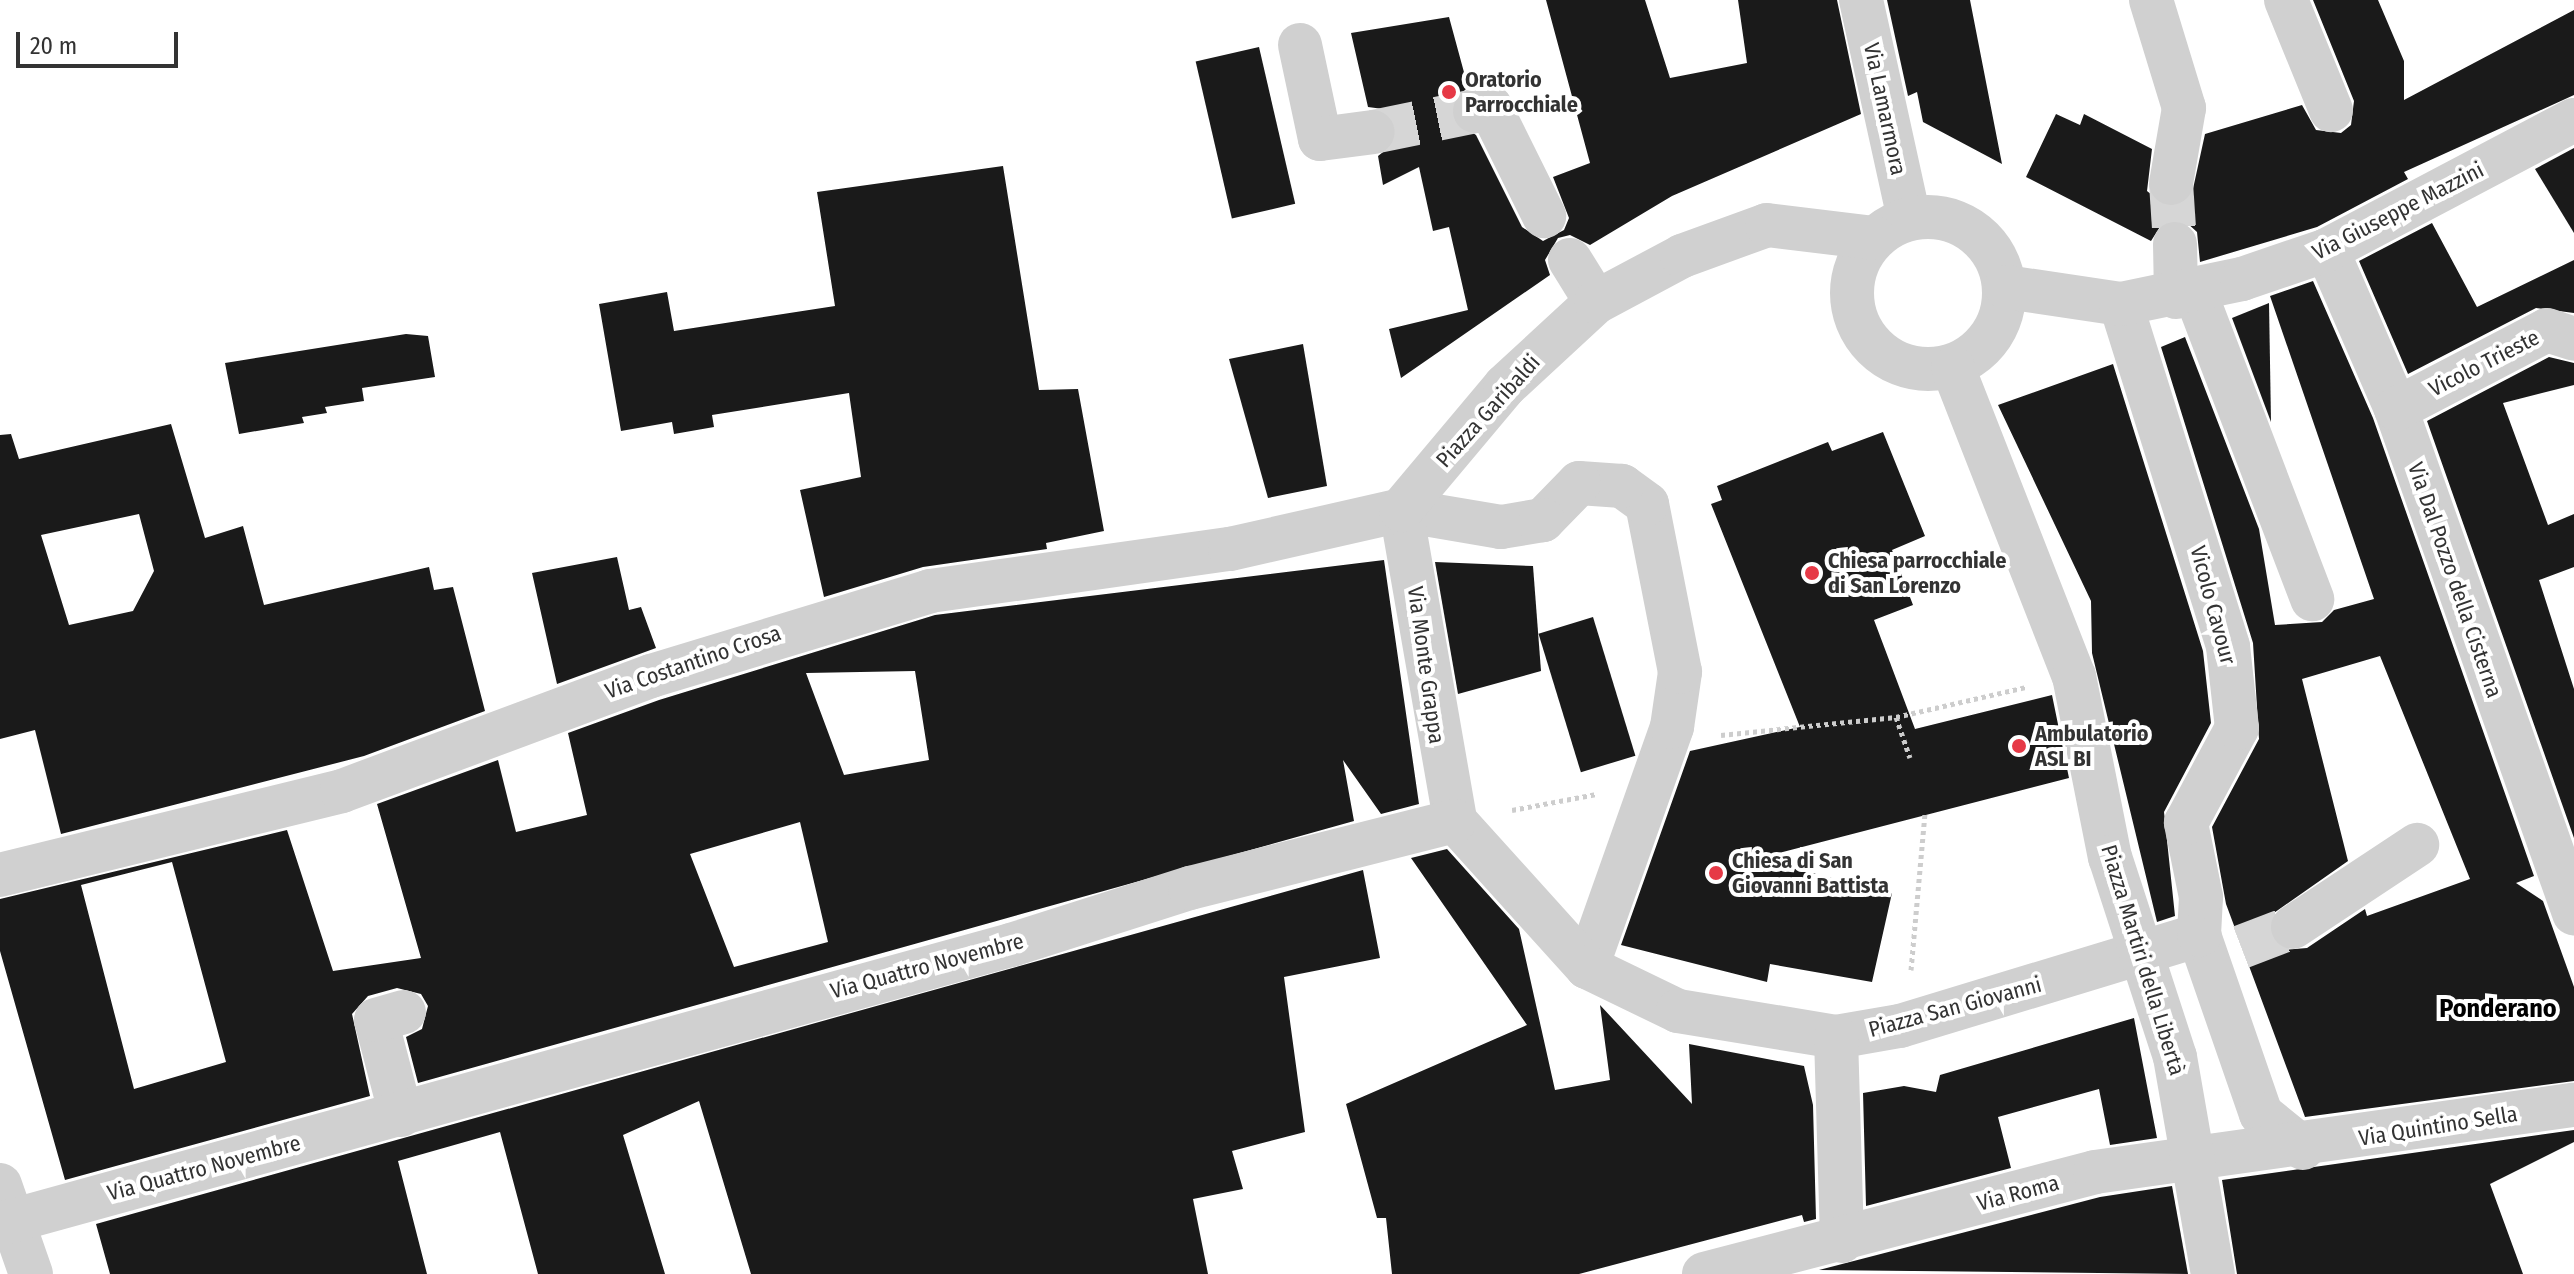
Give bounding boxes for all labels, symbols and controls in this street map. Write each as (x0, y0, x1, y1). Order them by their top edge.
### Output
scale bar (20, 16, 182, 66)
text: 20 m (30, 32, 77, 60)
street label: Via Lamarmora (1858, 40, 1912, 178)
place label: Oratorio Parrocchiale (1465, 66, 1578, 118)
marker: Oratorio Parrocchiale (1440, 83, 1458, 101)
street label: Via Giuseppe Mazzini (2308, 156, 2488, 266)
street label: Vicolo Trieste (2424, 324, 2544, 402)
street label: Piazza Garibaldi (1430, 349, 1546, 473)
street label: Via Dal Pozzo della Cisterna (2402, 459, 2508, 701)
street label: Vicolo Cavour (2185, 543, 2241, 667)
place label: Chiesa parrocchiale di San Lorenzo (1828, 547, 2006, 598)
marker: Chiesa parrocchiale di San Lorenzo (1803, 564, 1821, 582)
street label: Via Monte Grappa (1402, 585, 1450, 745)
street label: Via Costantino Crosa (602, 620, 784, 704)
place label: Ambulatorio ASL BI (2035, 720, 2149, 772)
marker: Ambulatorio ASL BI (2010, 737, 2028, 755)
street label: Piazza Martiri della Libertà (2095, 842, 2191, 1078)
place label: Chiesa di San Giovanni Battista (1732, 847, 1889, 898)
marker: Chiesa di San Giovanni Battista (1707, 864, 1725, 882)
street label: Via Quattro Novembre (828, 928, 1026, 1004)
street label: Piazza San Giovanni (1866, 971, 2044, 1043)
district label: Ponderano (2439, 993, 2557, 1025)
street label: Via Quintino Sella (2357, 1100, 2519, 1152)
street label: Via Quattro Novembre (105, 1130, 303, 1206)
street label: Via Roma (1974, 1169, 2062, 1217)

